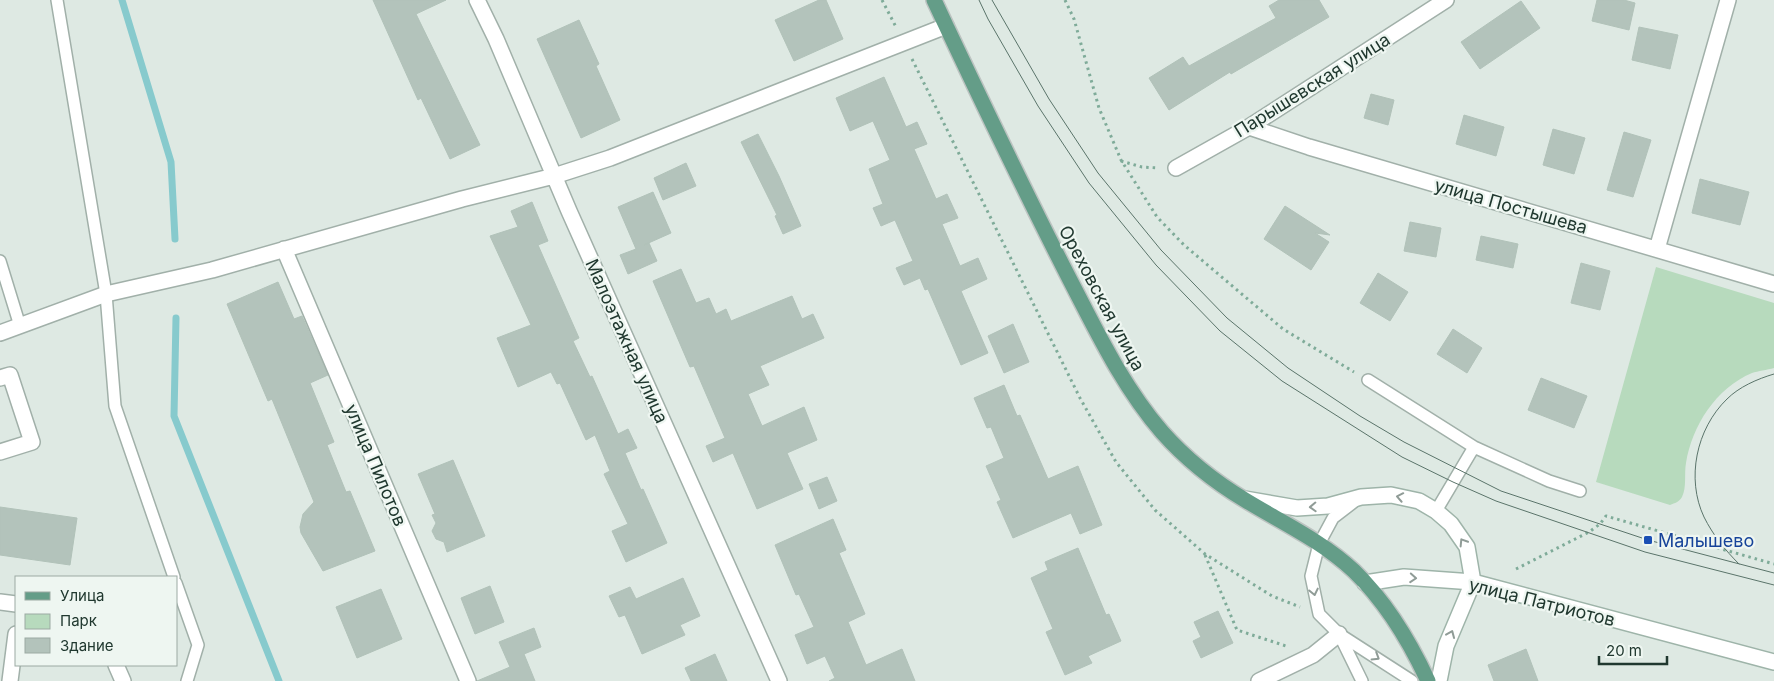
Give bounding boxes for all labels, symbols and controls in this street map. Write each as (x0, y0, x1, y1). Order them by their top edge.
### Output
street label: Парышевская улица (1230, 29, 1394, 141)
street label: улица Постышева (1432, 174, 1590, 238)
street label: Ореховская улица (1055, 222, 1149, 374)
street label: Малоэтажная улица (581, 256, 673, 426)
street label: улица Пилотов (341, 401, 411, 529)
one-way arrow (1395, 492, 1404, 503)
one-way arrow (1309, 502, 1317, 512)
place label: Малышево (1658, 530, 1754, 551)
marker: Малышево (1642, 534, 1654, 546)
one-way arrow (1460, 538, 1469, 548)
one-way arrow (1410, 573, 1418, 584)
street label: улица Патриотов (1467, 574, 1617, 630)
legend (15, 576, 178, 666)
text: Улица (60, 586, 104, 605)
one-way arrow (1309, 587, 1319, 596)
text: Парк (60, 611, 97, 630)
one-way arrow (1444, 630, 1455, 639)
scale bar (1599, 634, 1666, 666)
text: Здание (60, 636, 114, 655)
text: 20 m (1606, 641, 1642, 660)
one-way arrow (1371, 651, 1380, 661)

